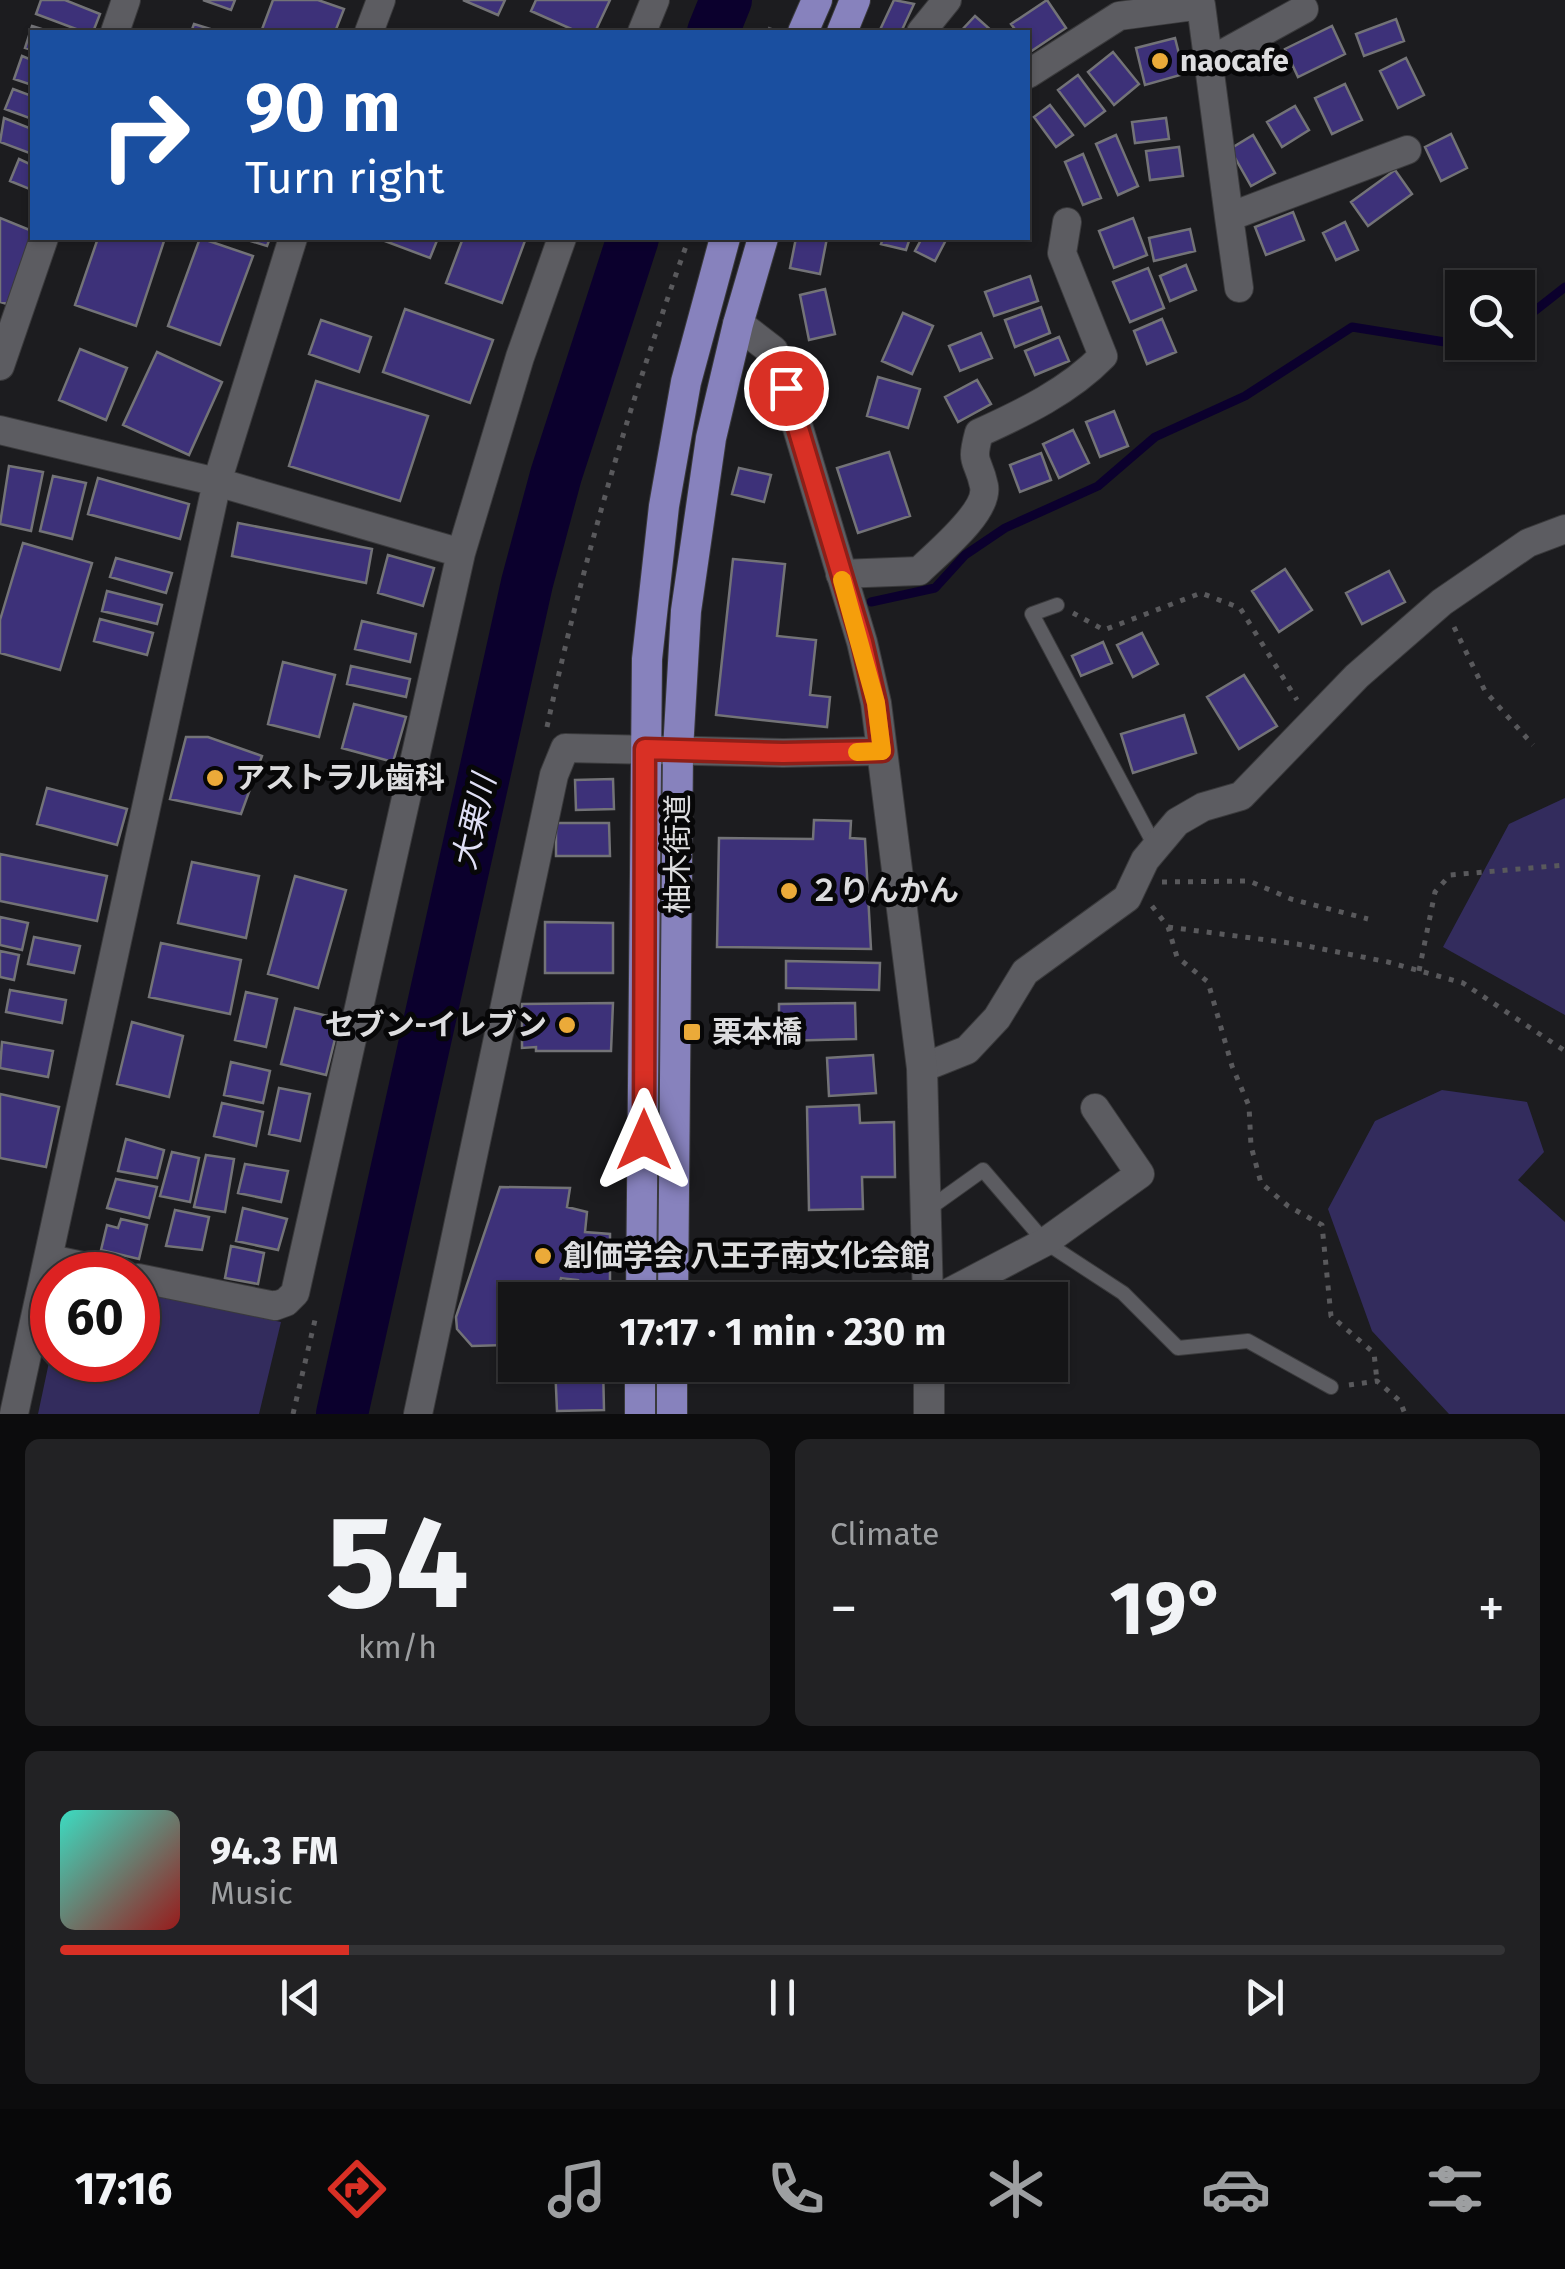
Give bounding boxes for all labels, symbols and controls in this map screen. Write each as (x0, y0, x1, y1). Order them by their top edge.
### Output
place label: naocafe (1180, 43, 1289, 79)
marker: naocafe (1149, 50, 1171, 72)
text: 90 m (245, 66, 401, 150)
icon: right (80, 70, 210, 200)
text: Turn right (245, 151, 444, 205)
map controls (1445, 270, 1535, 360)
button: search (1445, 270, 1535, 360)
pin (744, 346, 829, 431)
icon: arrive (759, 361, 814, 416)
place label: アストラル歯科 (235, 760, 445, 796)
marker: アストラル歯科 (204, 767, 226, 789)
water label: 大栗川 (445, 768, 504, 873)
street label: 柚木街道 (660, 794, 696, 914)
place label: ２りんかん (809, 873, 959, 909)
marker: ２りんかん (778, 880, 800, 902)
place label: セブン-イレブン (325, 1007, 547, 1043)
marker: セブン-イレブン (556, 1014, 578, 1036)
place label: 栗本橋 (712, 1014, 802, 1050)
marker: 栗本橋 (681, 1021, 703, 1043)
position arrow (592, 1088, 696, 1192)
place label: 創価学会 八王子南文化会館 (563, 1238, 930, 1274)
marker: 創価学会 八王子南文化会館 (532, 1245, 554, 1267)
speed limit sign: 60 (30, 1252, 160, 1382)
text: 17:17 · 1 min · 230 m (620, 1309, 946, 1355)
text: 54 (326, 1485, 469, 1641)
text: Climate (830, 1515, 939, 1553)
text: 19° (1110, 1564, 1225, 1654)
text: − (830, 1576, 858, 1642)
text: + (1478, 1576, 1505, 1642)
text: km/h (358, 1628, 437, 1666)
text: 94.3 FM (210, 1828, 338, 1874)
text: Music (210, 1874, 293, 1912)
icon: previous (273, 1970, 328, 2025)
icon: pause (755, 1970, 810, 2025)
icon: next (1237, 1970, 1292, 2025)
icon: directions (322, 2154, 392, 2224)
icon: music (542, 2154, 612, 2224)
icon: phone (761, 2154, 831, 2224)
icon: climate (981, 2154, 1051, 2224)
icon: car (1201, 2154, 1271, 2224)
icon: filters (1420, 2154, 1490, 2224)
text: 17:16 (75, 2162, 172, 2216)

